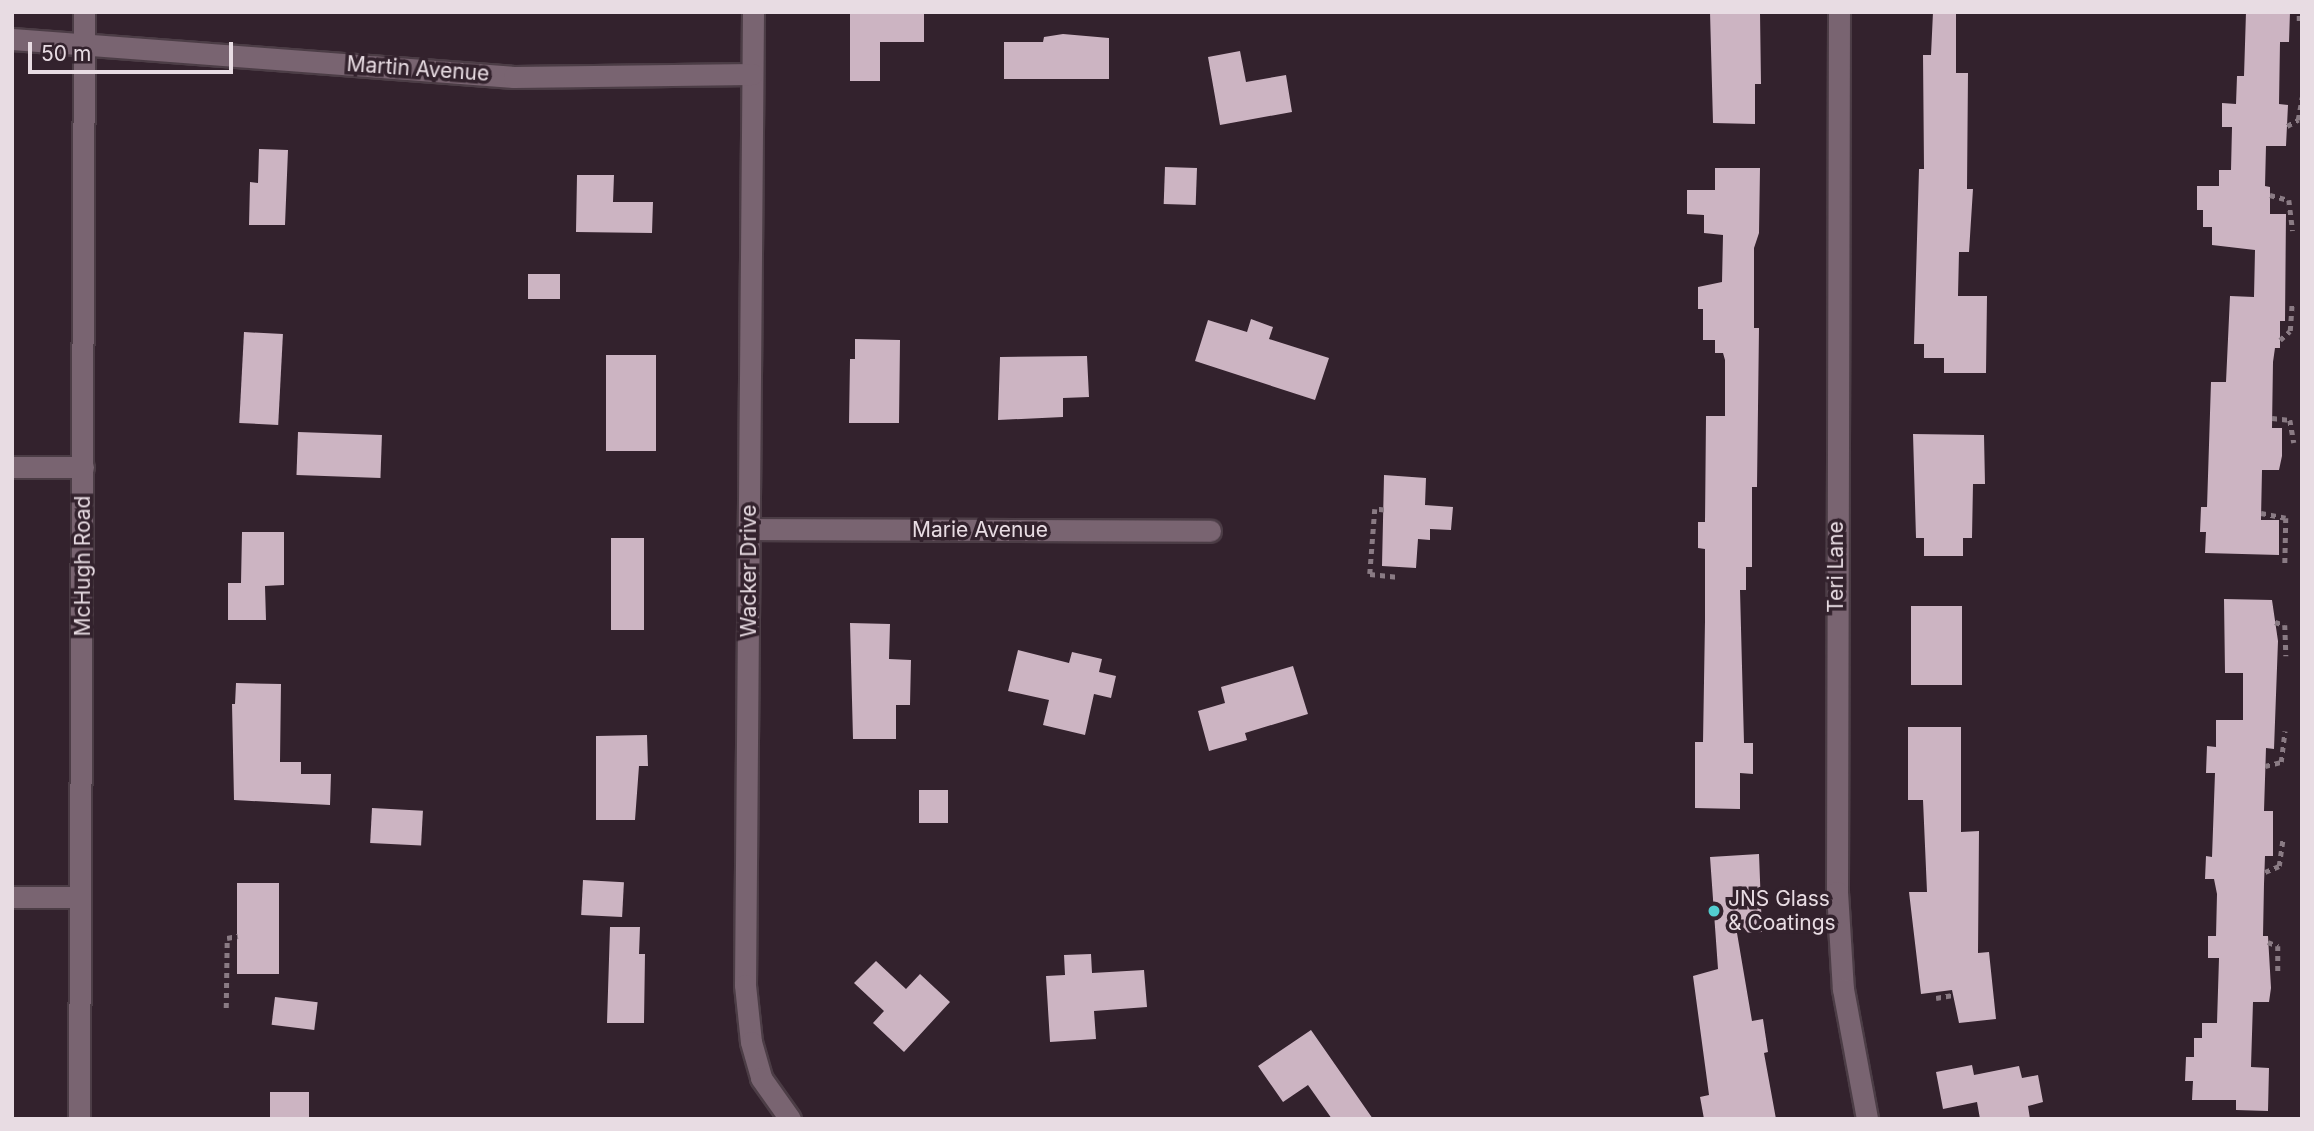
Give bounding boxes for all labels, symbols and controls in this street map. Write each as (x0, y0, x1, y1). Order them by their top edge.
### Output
scale bar (32, 28, 236, 72)
text: 50 m (41, 41, 91, 66)
street label: Martin Avenue (346, 51, 490, 87)
street label: McHugh Road (70, 496, 96, 636)
street label: Wacker Drive (736, 505, 762, 637)
street label: Marie Avenue (912, 517, 1048, 543)
street label: Teri Lane (1823, 521, 1849, 613)
place label: JNS Glass & Coatings (1728, 886, 1836, 936)
marker: JNS Glass & Coatings (1706, 903, 1722, 919)

